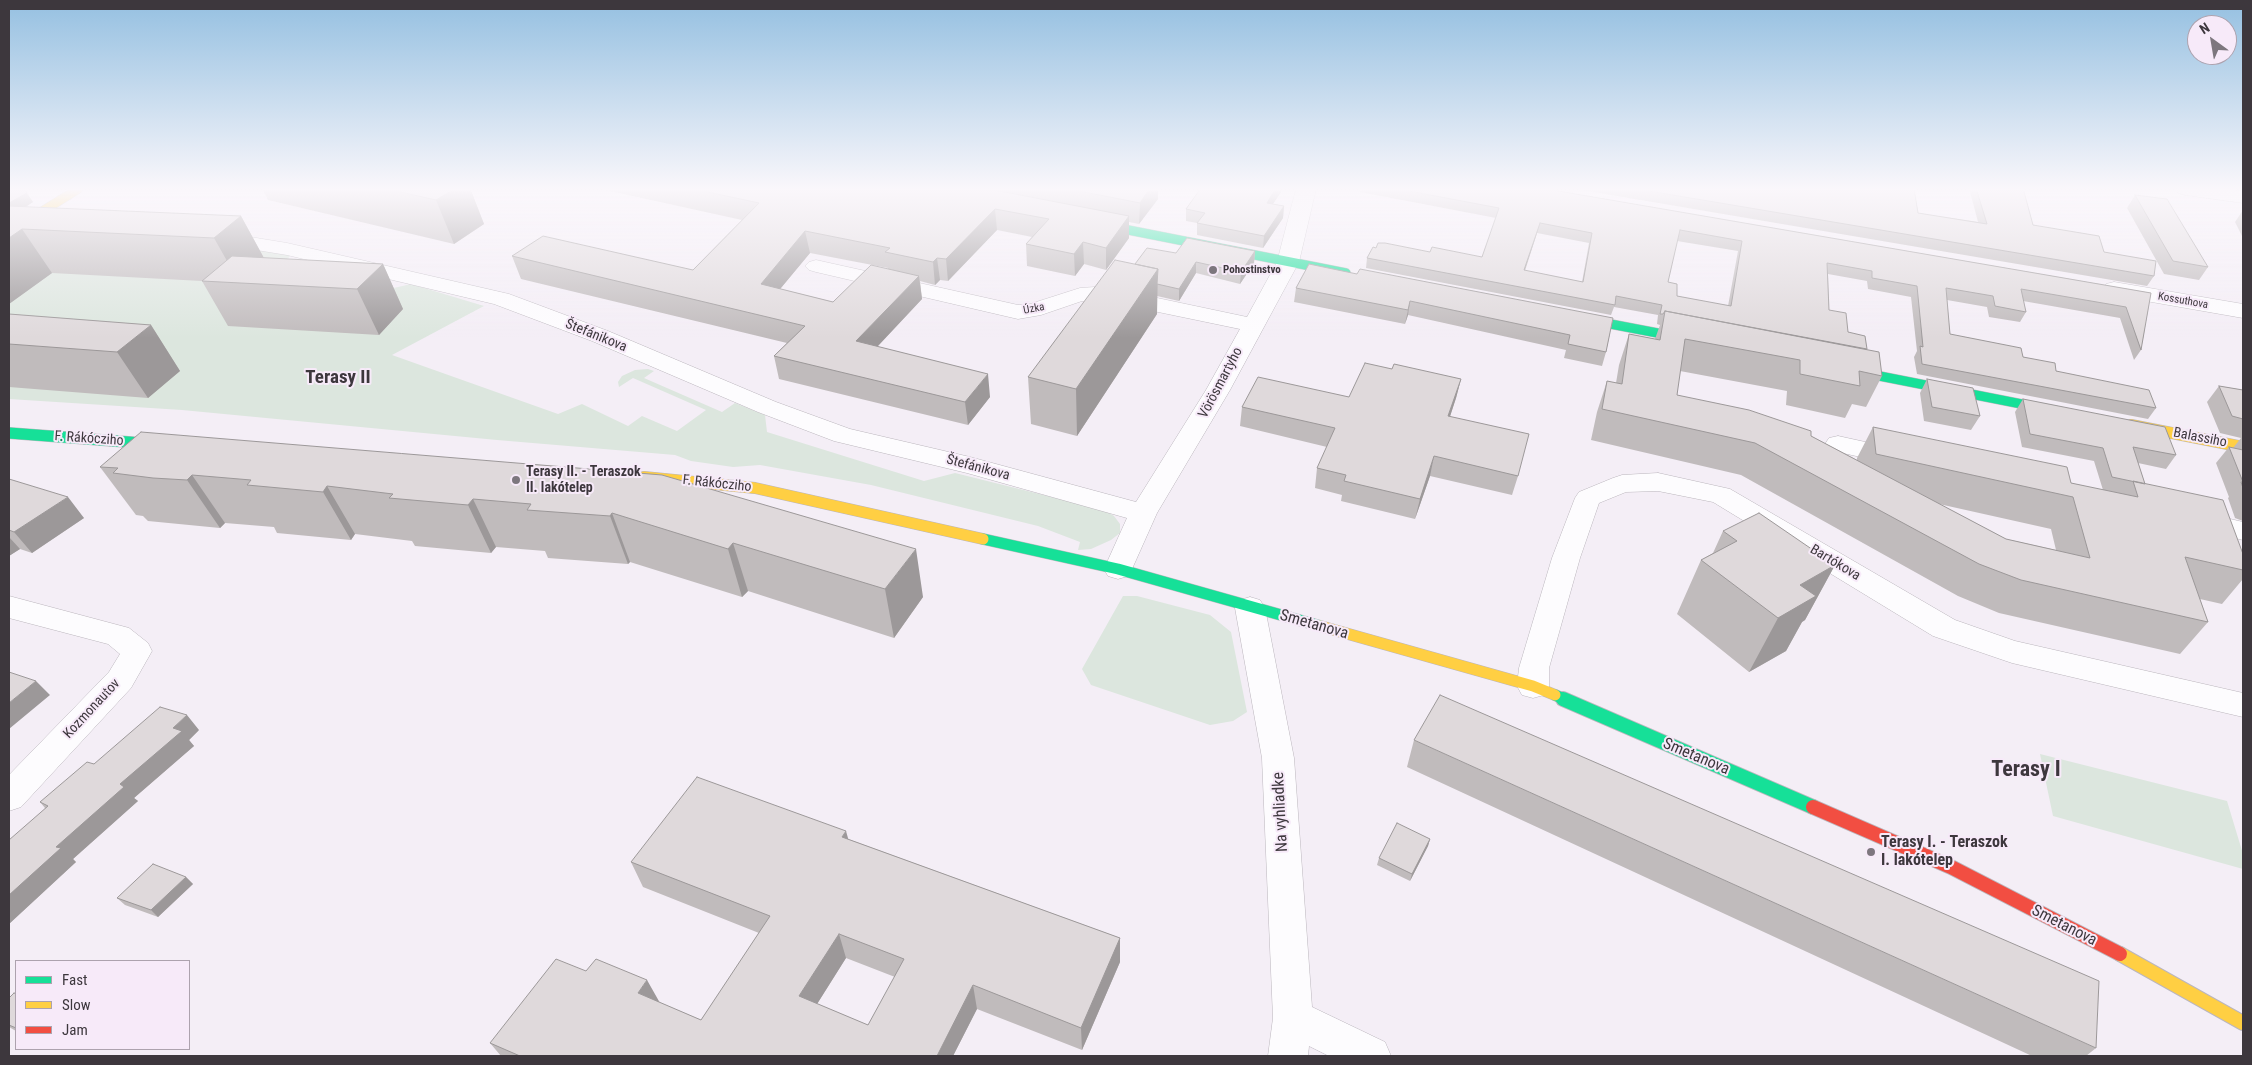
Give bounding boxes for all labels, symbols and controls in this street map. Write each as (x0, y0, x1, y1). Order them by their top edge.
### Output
north arrow (2187, 15, 2237, 65)
text: N (2197, 19, 2212, 37)
place label: Pohostinstvo (1223, 263, 1281, 277)
marker: Pohostinstvo (1207, 264, 1219, 276)
street label: Kossuthova (2157, 290, 2209, 312)
street label: Úzka (1022, 300, 1046, 318)
street label: Štefánikova (563, 316, 629, 356)
street label: Vörösmartyho (1195, 345, 1247, 421)
district label: Terasy II (305, 367, 371, 389)
street label: Balassiho (2172, 425, 2228, 451)
street label: F. Rákócziho (54, 428, 124, 450)
street label: Štefánikova (944, 451, 1012, 485)
place label: Terasy II. - Teraszok II. lakótelep (526, 464, 641, 497)
street label: F. Rákócziho (682, 472, 752, 496)
marker: Terasy II. - Teraszok II. lakótelep (510, 474, 522, 486)
street label: Bartókova (1807, 541, 1863, 585)
street label: Smetanova (1278, 606, 1350, 644)
street label: Kozmonautov (60, 676, 124, 742)
street label: Smetanova (1660, 734, 1732, 780)
district label: Terasy I (1991, 757, 2061, 783)
street label: Na vyhliadke (1269, 772, 1293, 852)
place label: Terasy I. - Teraszok I. lakótelep (1881, 833, 2008, 871)
marker: Terasy I. - Teraszok I. lakótelep (1865, 846, 1877, 858)
street label: Smetanova (2028, 901, 2100, 951)
legend (15, 960, 190, 1050)
text: Fast (62, 971, 87, 989)
text: Slow (62, 996, 91, 1014)
text: Jam (62, 1021, 88, 1039)

